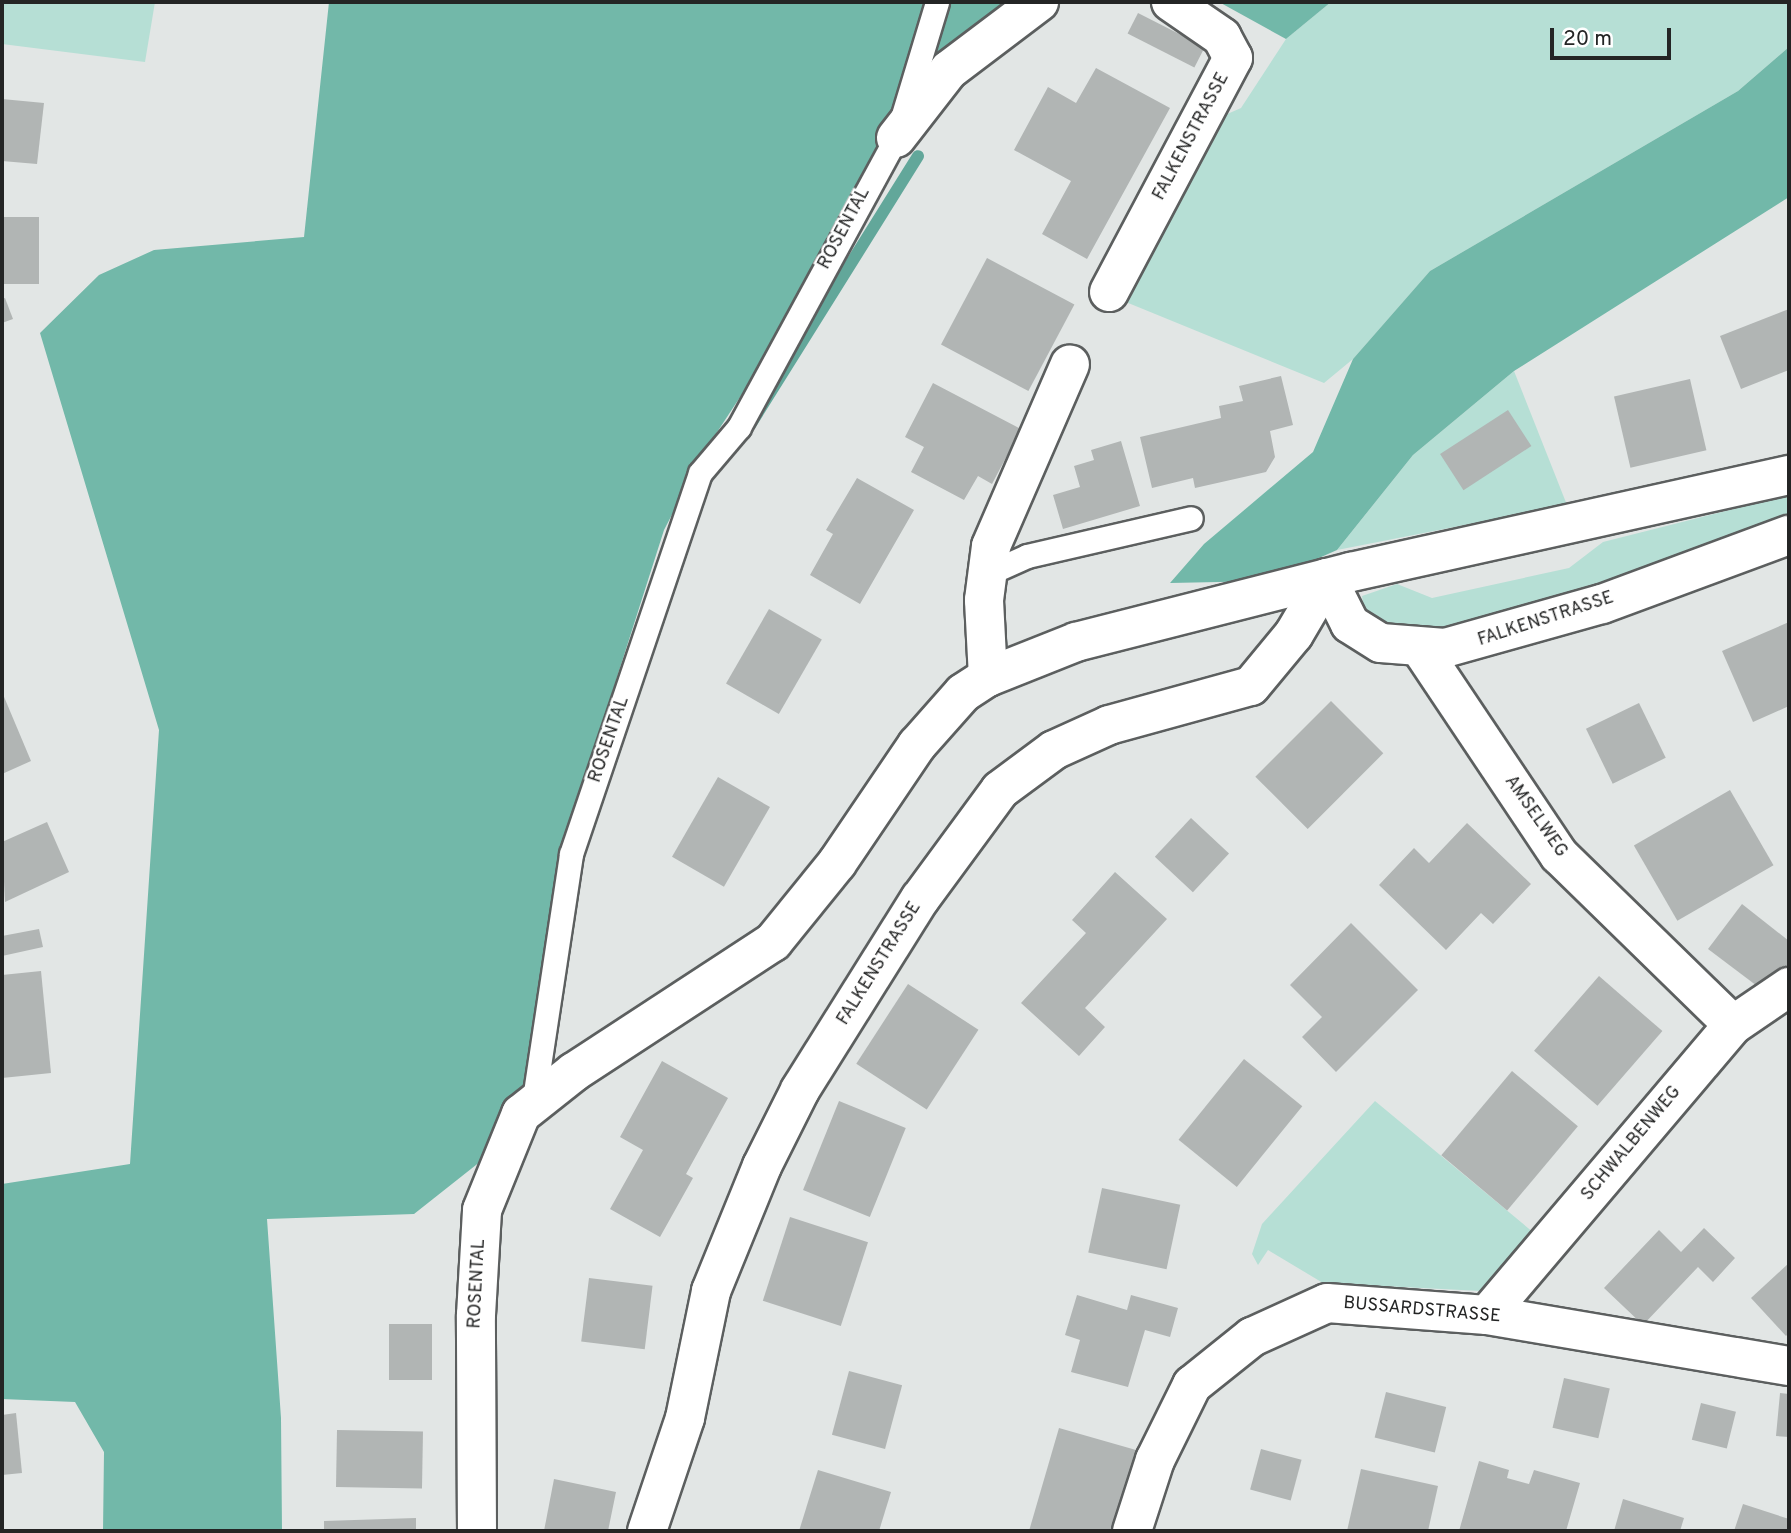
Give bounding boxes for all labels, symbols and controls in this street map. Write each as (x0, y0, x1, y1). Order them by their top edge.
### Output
scale bar (1553, 14, 1674, 58)
text: 20 m (1563, 26, 1612, 53)
street label: FALKENSTRASSE (1149, 69, 1235, 205)
street label: ROSENTAL (814, 184, 876, 274)
street label: FALKENSTRASSE (1475, 588, 1617, 652)
street label: ROSENTAL (585, 694, 635, 786)
street label: AMSELWEG (1499, 772, 1571, 862)
street label: FALKENSTRASSE (833, 898, 927, 1030)
street label: SCHWALBENWEG (1578, 1082, 1686, 1206)
street label: ROSENTAL (465, 1239, 491, 1329)
street label: BUSSARDSTRASSE (1342, 1293, 1502, 1329)

